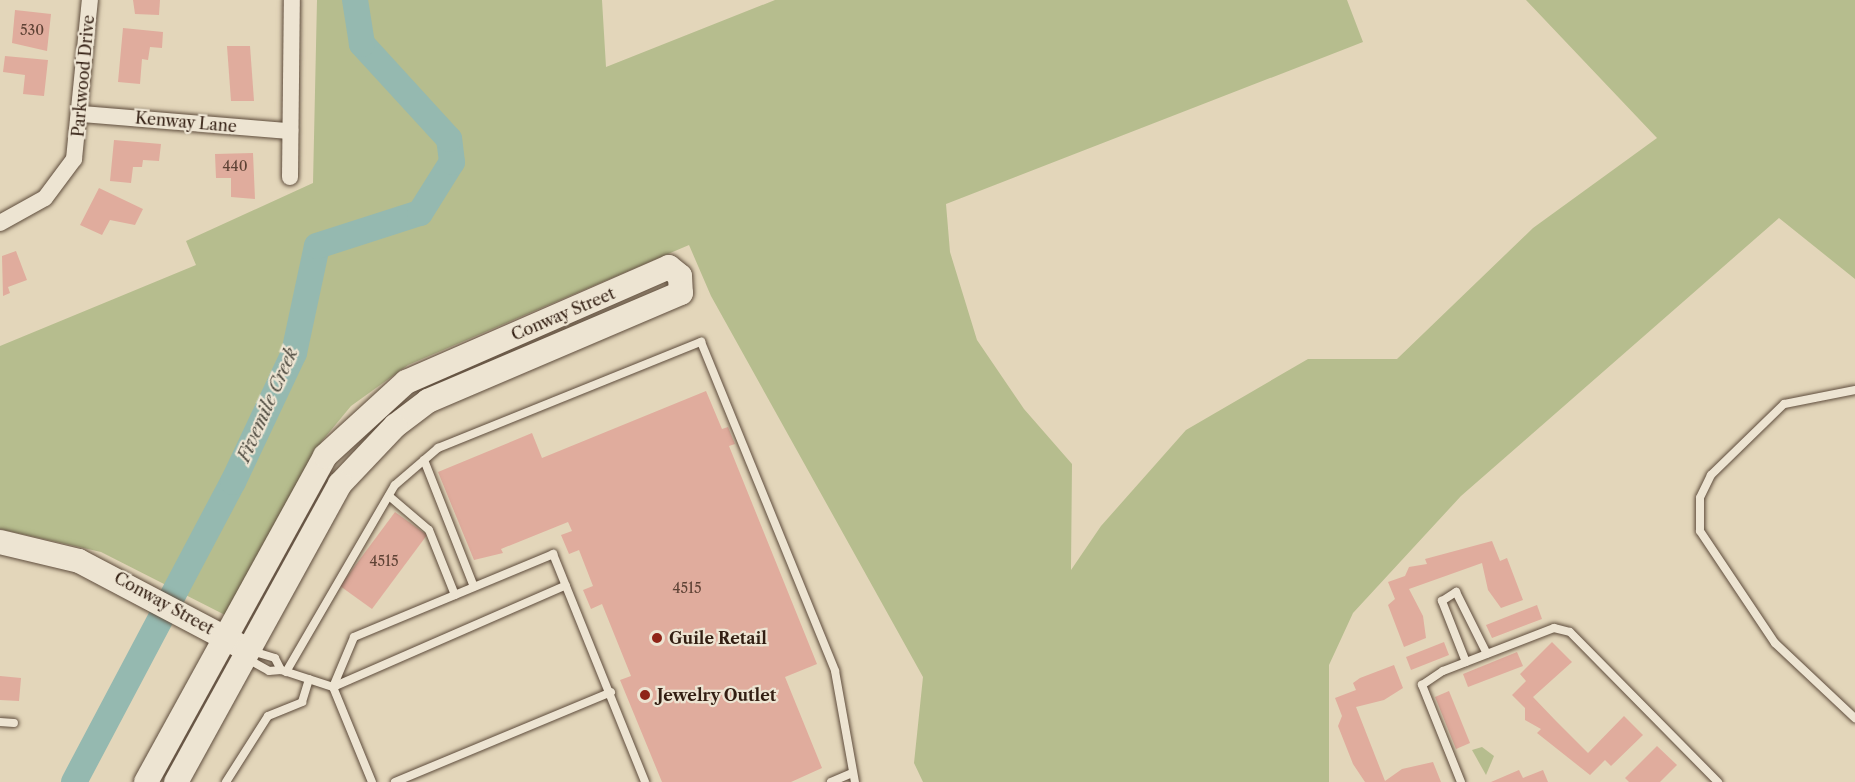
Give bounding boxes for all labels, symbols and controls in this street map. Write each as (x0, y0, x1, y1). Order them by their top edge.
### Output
street label: Parkwood Drive (68, 14, 98, 138)
house number: 530 (20, 22, 44, 38)
street label: Kenway Lane (134, 108, 238, 136)
house number: 440 (222, 158, 248, 174)
street label: Conway Street (508, 283, 618, 345)
water label: Fivemile Creek (233, 345, 303, 465)
house number: 4515 (369, 553, 399, 569)
street label: Conway Street (111, 568, 217, 638)
house number: 4515 (672, 580, 702, 596)
place label: Guile Retail (669, 628, 767, 648)
marker: Guile Retail (650, 631, 664, 645)
place label: Jewelry Outlet (657, 685, 777, 705)
marker: Jewelry Outlet (638, 688, 652, 702)

